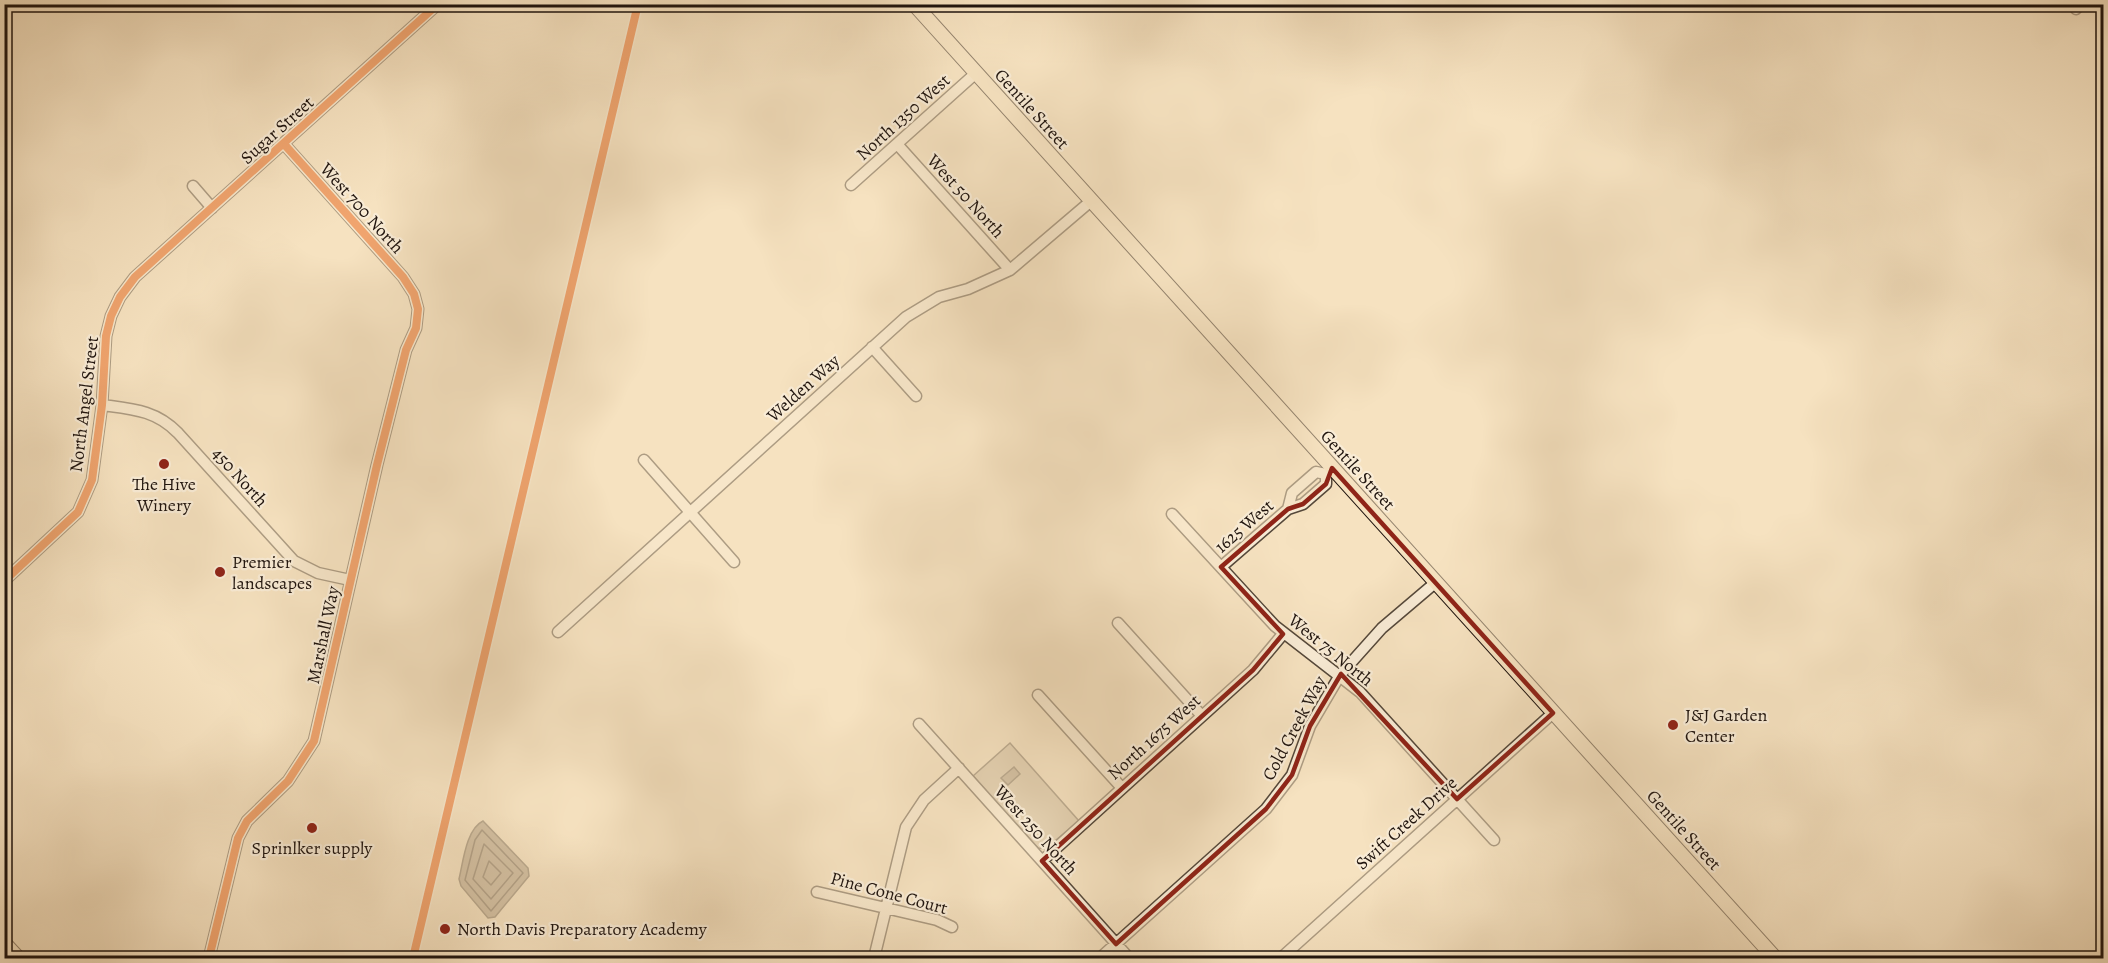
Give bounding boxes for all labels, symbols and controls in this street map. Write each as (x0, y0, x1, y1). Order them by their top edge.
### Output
street label: Gentile Street (989, 63, 1075, 155)
street label: North 1350 West (851, 68, 955, 166)
street label: Sugar Street (235, 91, 319, 169)
street label: West 50 North (921, 148, 1010, 243)
street label: West 700 North (314, 157, 409, 259)
street label: North Angel Street (64, 335, 104, 473)
street label: Welden Way (761, 348, 845, 428)
street label: Gentile Street (1315, 424, 1401, 516)
street label: 450 North (207, 442, 274, 512)
marker: The Hive Winery (157, 457, 171, 471)
place label: The Hive Winery (132, 472, 196, 517)
street label: 1625 West (1209, 494, 1279, 558)
place label: Premier landscapes (232, 550, 312, 595)
marker: Premier landscapes (213, 565, 227, 579)
street label: Marshall Way (301, 583, 345, 686)
street label: West 75 North (1283, 608, 1379, 692)
street label: Cold Creek Way (1256, 671, 1332, 784)
street label: North 1675 West (1102, 689, 1206, 785)
place label: J&J Garden Center (1685, 703, 1768, 748)
marker: J&J Garden Center (1666, 718, 1680, 732)
street label: Swift Creek Drive (1350, 771, 1462, 875)
street label: West 250 North (988, 779, 1083, 881)
street label: Gentile Street (1641, 784, 1727, 876)
marker: Sprinlker supply (305, 821, 319, 835)
place label: Sprinlker supply (252, 836, 373, 860)
street label: Pine Cone Court (828, 866, 950, 920)
place label: North Davis Preparatory Academy (457, 917, 708, 941)
marker: North Davis Preparatory Academy (438, 922, 452, 936)

